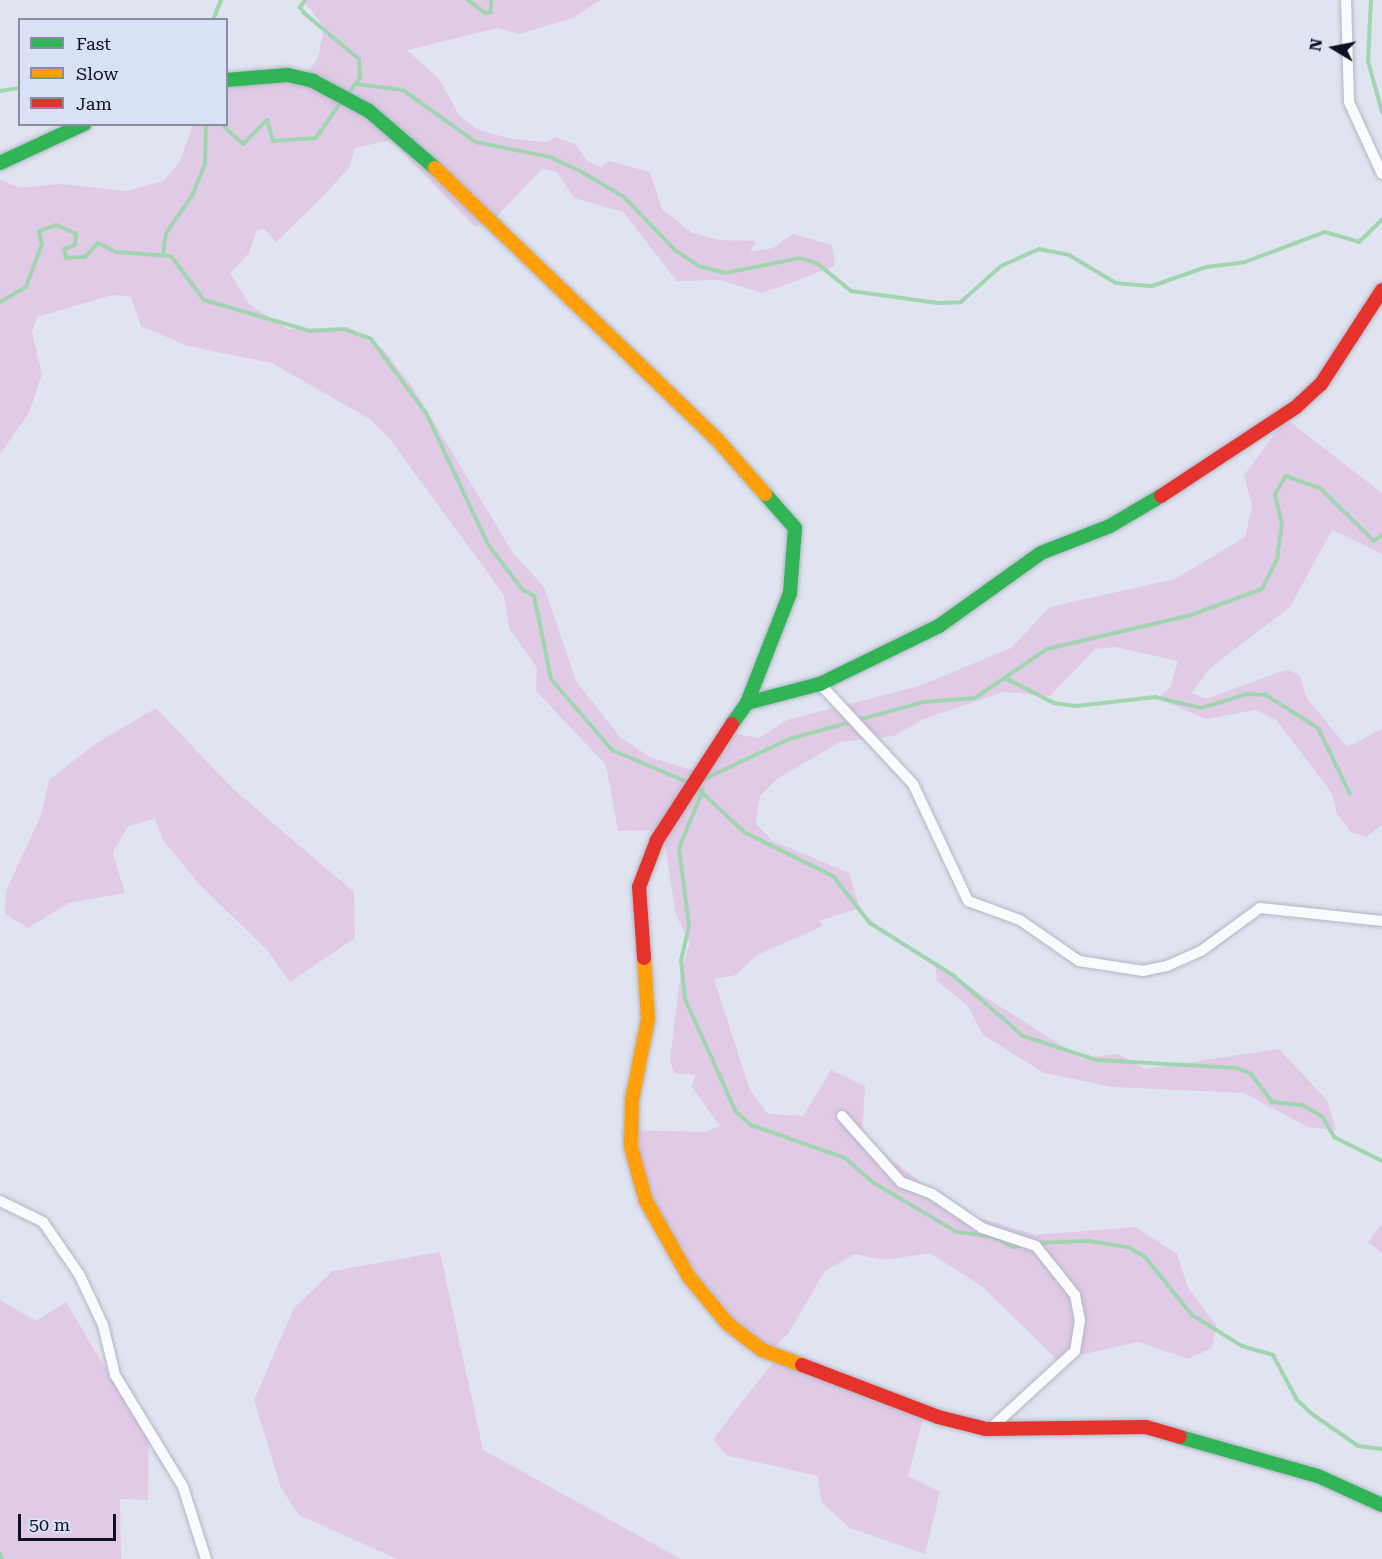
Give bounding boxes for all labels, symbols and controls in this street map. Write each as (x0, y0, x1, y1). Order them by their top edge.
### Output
legend (18, 18, 228, 126)
north arrow (1304, 18, 1364, 78)
text: Fast (76, 33, 111, 54)
text: N (1305, 37, 1326, 53)
text: Slow (76, 63, 118, 84)
text: Jam (76, 93, 112, 114)
scale bar (21, 1502, 118, 1540)
text: 50 m (29, 1514, 70, 1535)

